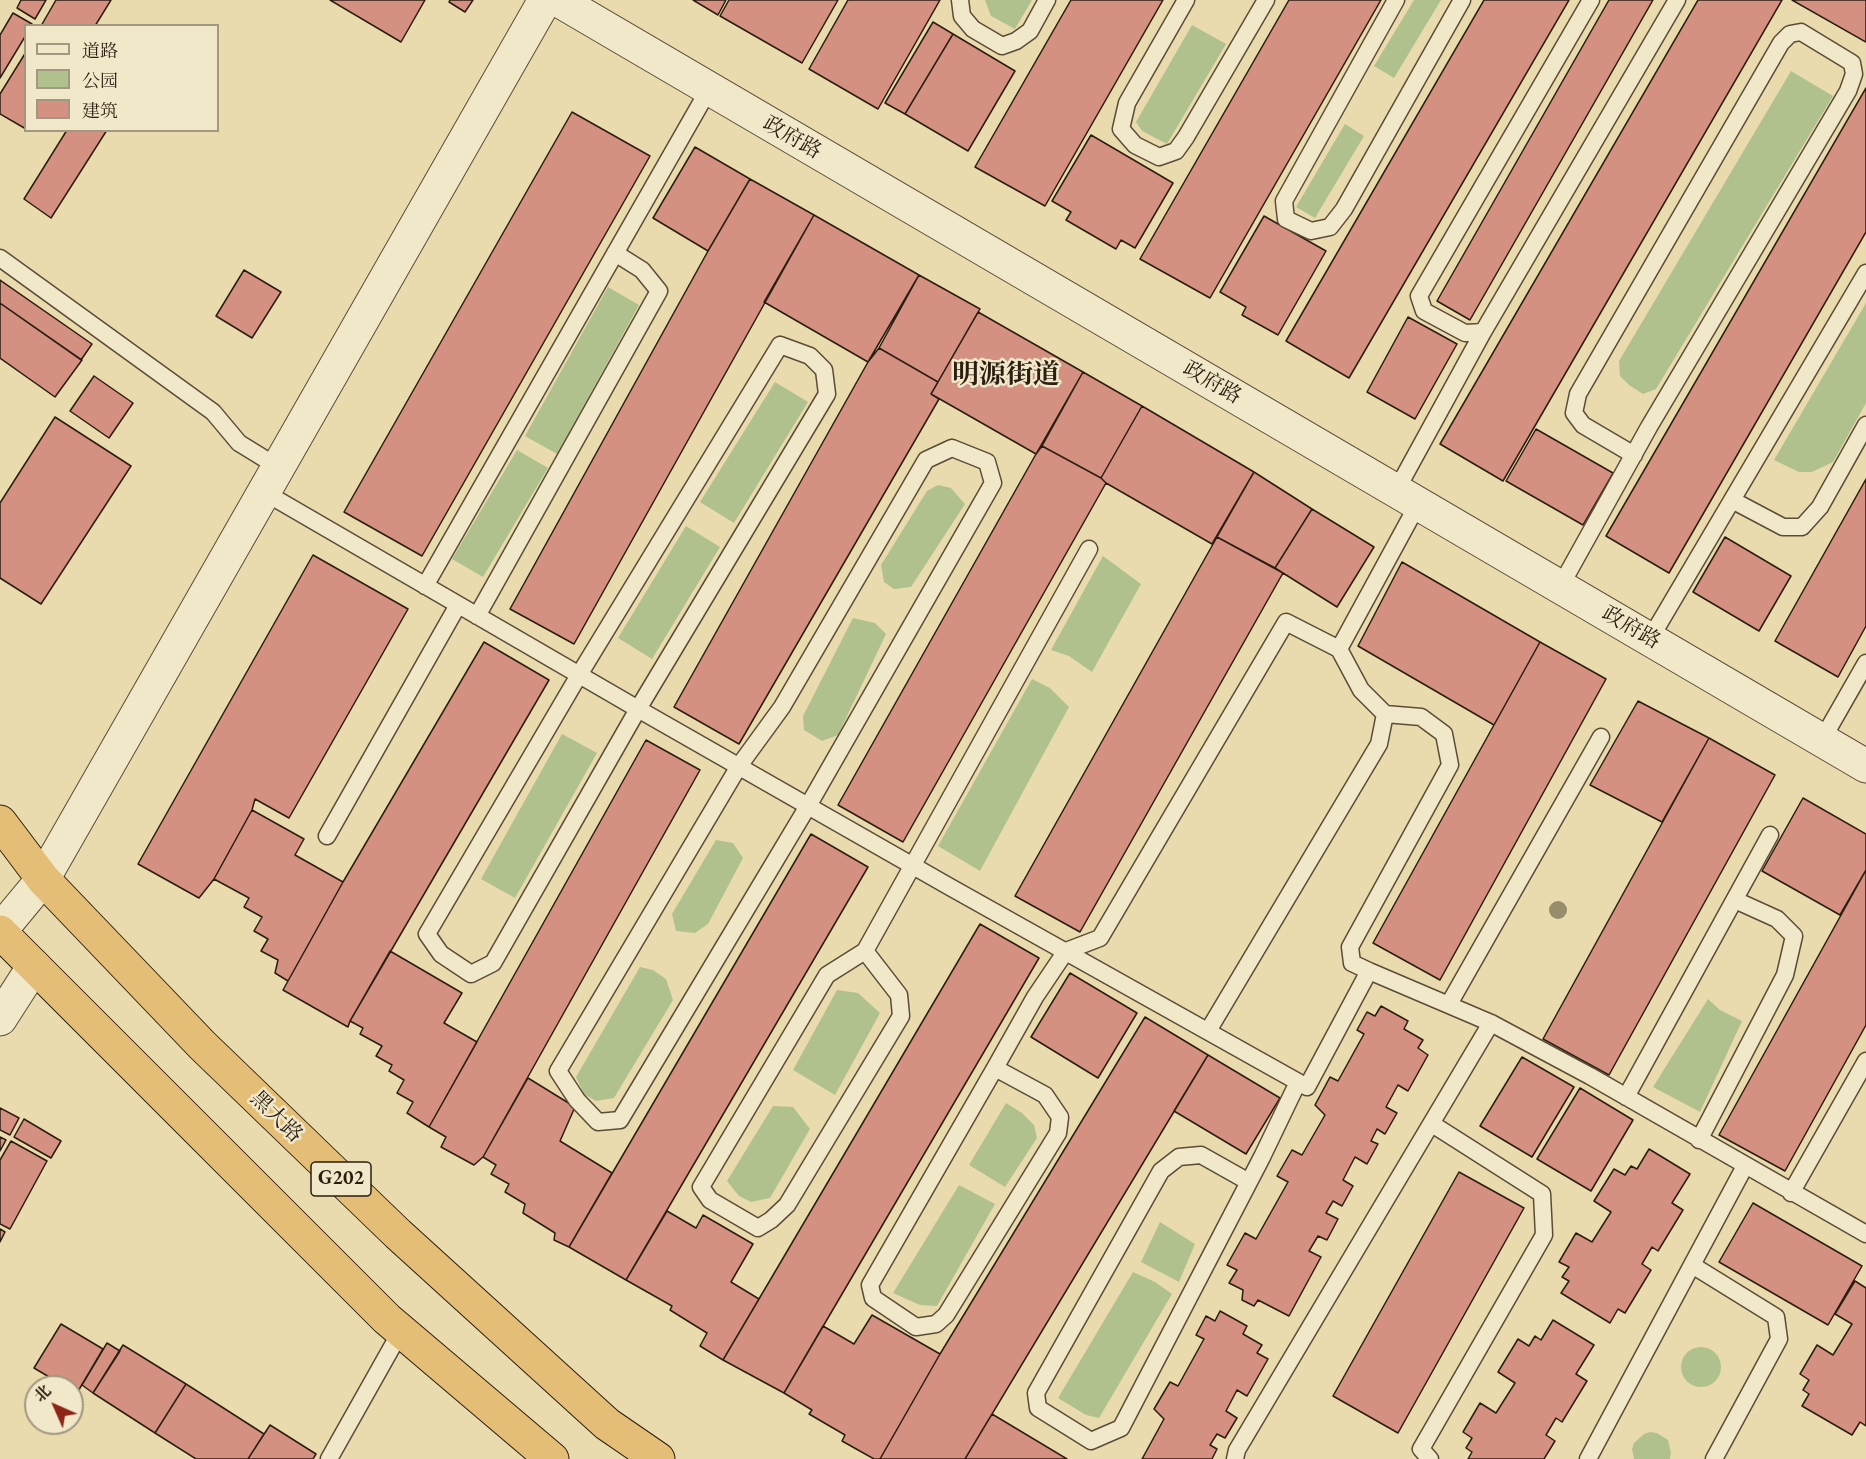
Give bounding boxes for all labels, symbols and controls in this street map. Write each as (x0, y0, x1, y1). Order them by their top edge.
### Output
legend (24, 24, 219, 132)
text: 道路 (82, 39, 118, 62)
text: 公园 (82, 69, 118, 92)
text: 建筑 (82, 99, 118, 122)
street label: 政府路 (758, 111, 826, 165)
street label: 政府路 (1178, 356, 1246, 410)
district label: 明源街道 (952, 360, 1060, 392)
street label: 政府路 (1597, 601, 1665, 655)
street label: 黑大路 (245, 1086, 307, 1148)
road number: G202 (311, 1162, 371, 1196)
north arrow (24, 1375, 84, 1435)
text: 北 (29, 1380, 55, 1406)

